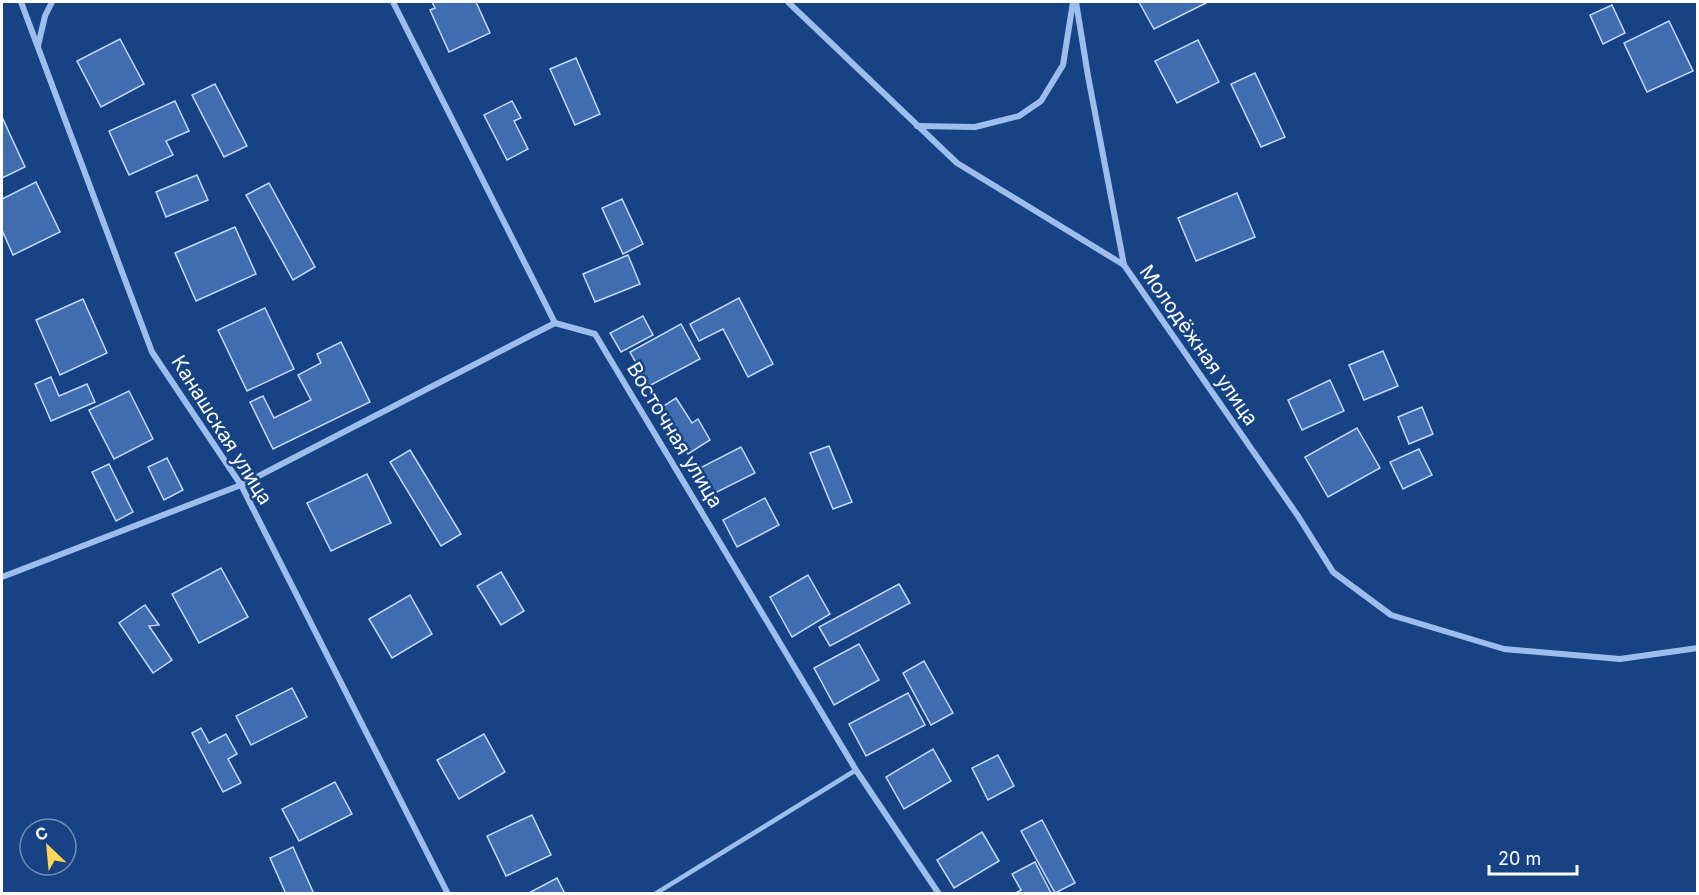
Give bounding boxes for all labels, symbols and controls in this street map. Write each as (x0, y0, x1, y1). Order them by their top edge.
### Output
street label: Молодёжная улица (1135, 260, 1263, 430)
street label: Канашская улица (166, 351, 278, 509)
street label: Восточная улица (622, 358, 728, 512)
north arrow (18, 817, 78, 877)
text: С (32, 822, 51, 845)
scale bar (1489, 838, 1578, 876)
text: 20 m (1498, 848, 1541, 869)

